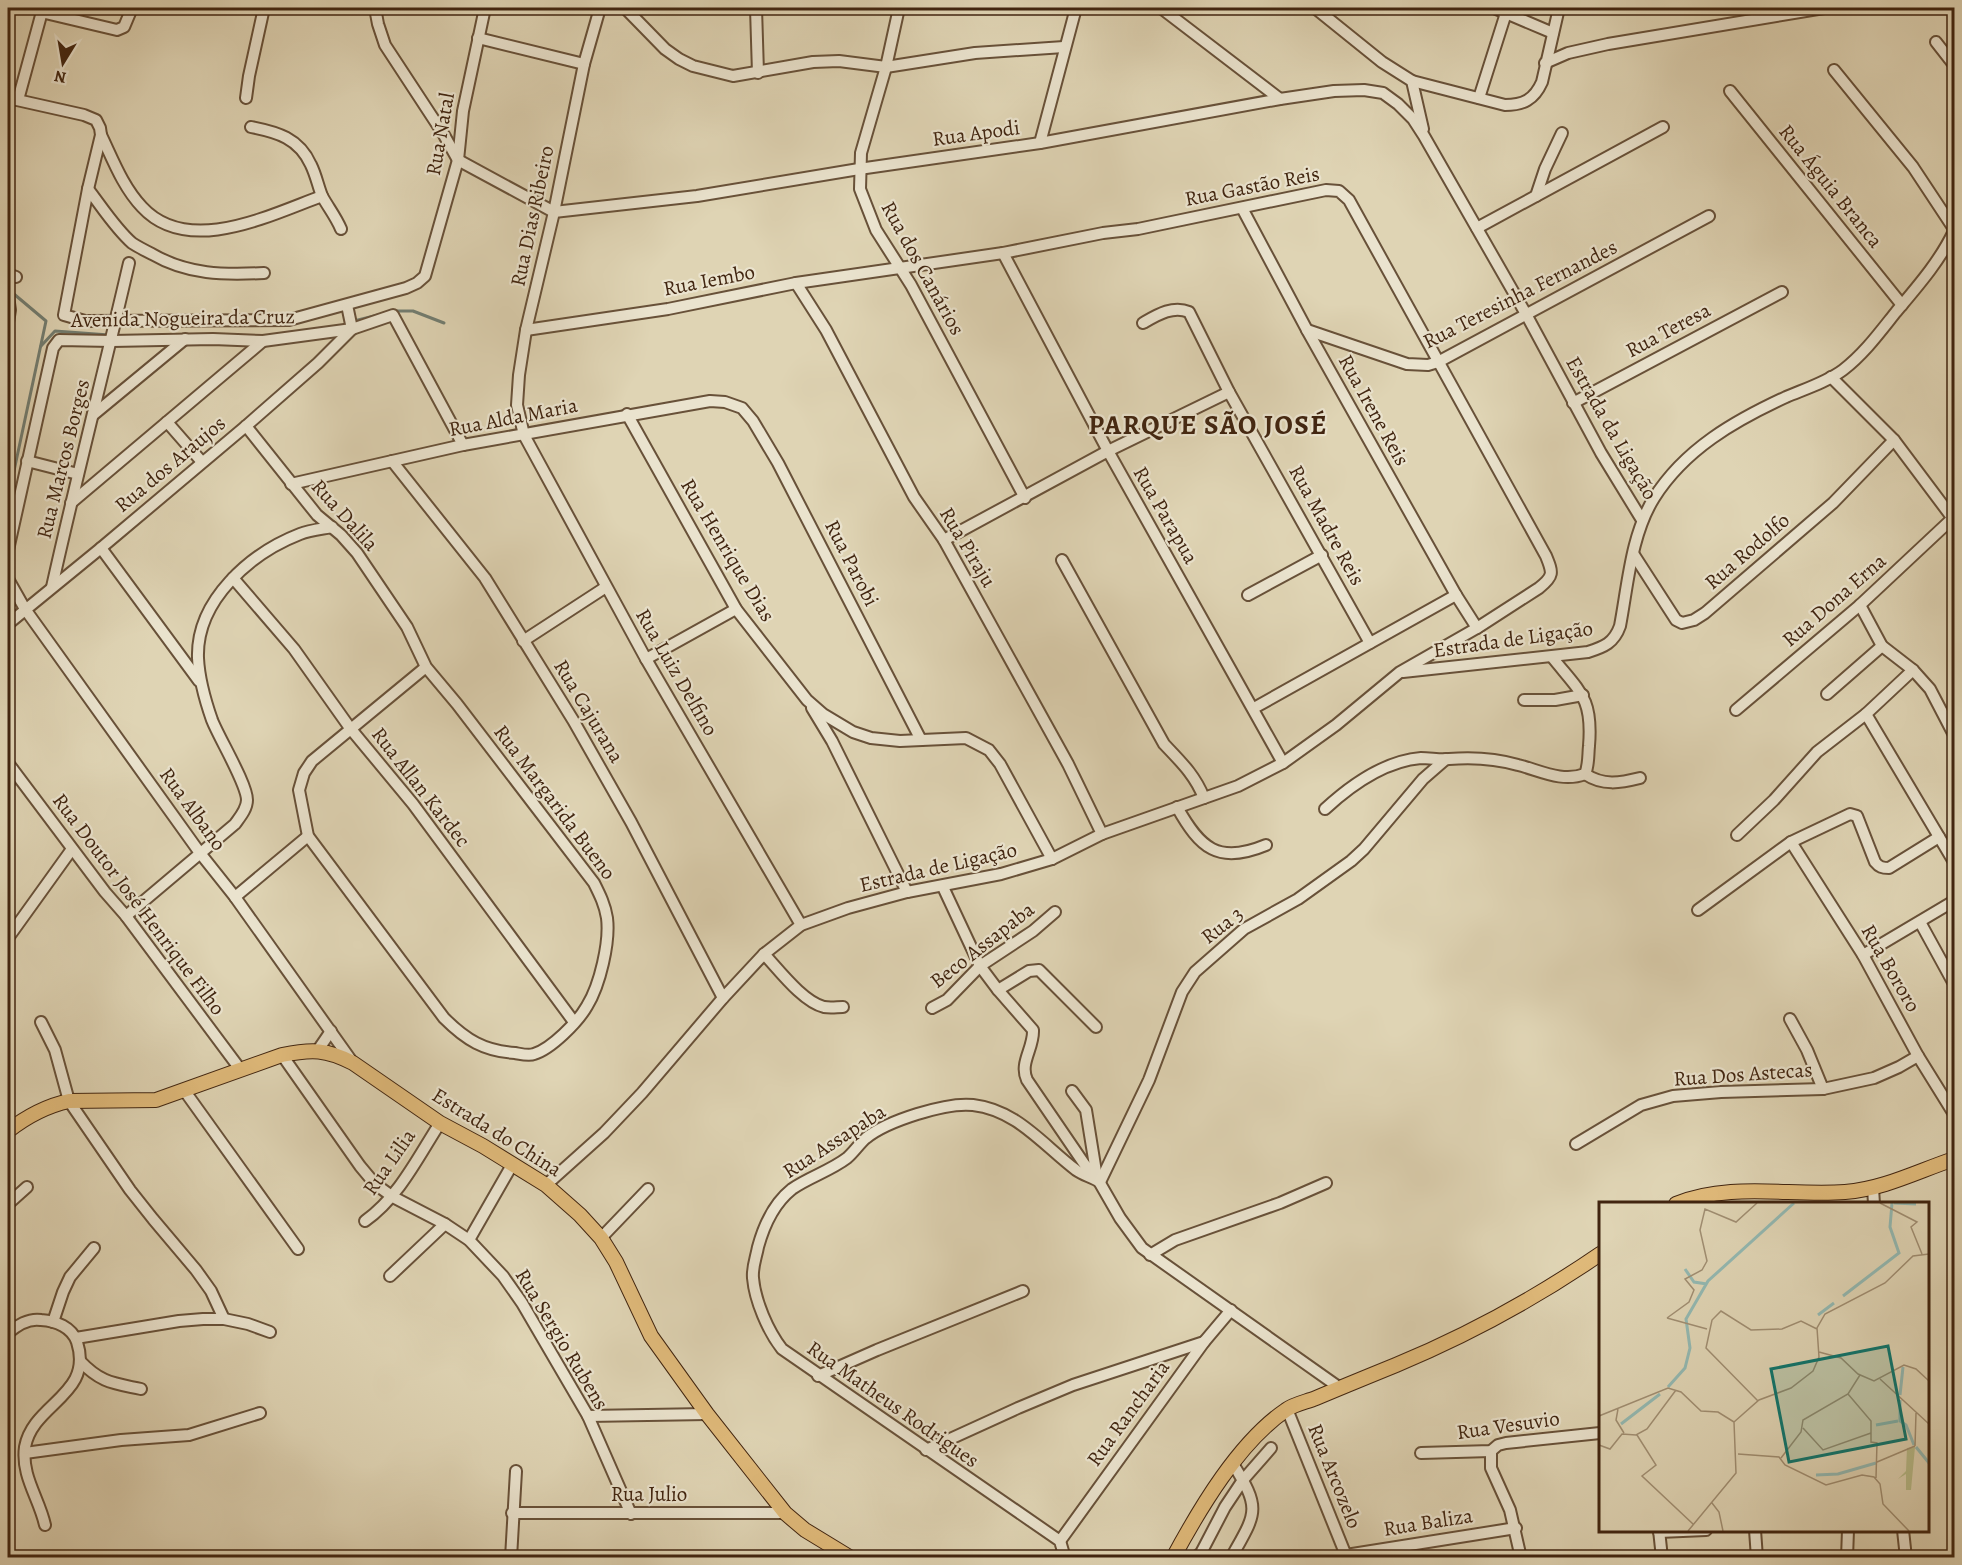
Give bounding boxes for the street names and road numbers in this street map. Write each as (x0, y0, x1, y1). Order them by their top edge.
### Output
street label: Rua Natal (419, 90, 461, 178)
street label: Rua Apodi (930, 113, 1022, 153)
street label: Rua Águia Branca (1772, 118, 1890, 254)
street label: Rua Dias Ribeiro (503, 143, 561, 289)
street label: Rua Gastão Reis (1182, 159, 1322, 213)
street label: Rua dos Canários (875, 196, 971, 340)
street label: Rua Teresinha Fernandes (1418, 233, 1622, 355)
street label: Rua Iembo (661, 257, 757, 303)
street label: Rua Teresa (1621, 296, 1716, 364)
street label: Avenida Nogueira da Cruz (70, 302, 295, 334)
street label: Rua Irene Reis (1332, 349, 1416, 471)
street label: Estrada da Ligação (1560, 351, 1664, 505)
street label: Rua Marcos Borges (30, 376, 96, 542)
street label: Rua Alda Maria (446, 391, 580, 443)
street label: Rua dos Araujos (109, 409, 231, 519)
street label: Rua Madre Reis (1282, 460, 1372, 590)
street label: Rua Parapua (1127, 461, 1205, 569)
street label: Rua Dalila (305, 473, 385, 557)
street label: Rua Henrique Dias (674, 473, 782, 627)
street label: Rua Piraju (933, 502, 1003, 593)
street label: Rua Rodolfo (1699, 506, 1795, 596)
street label: Rua Parobi (818, 515, 886, 611)
street label: Rua Dona Erna (1776, 547, 1892, 653)
street label: Rua Luiz Delfino (629, 603, 725, 741)
street label: Estrada de Ligação (1431, 614, 1595, 664)
street label: Rua Cajurana (547, 654, 631, 768)
street label: Rua Margarida Bueno (487, 719, 623, 885)
street label: Rua Allan Kardec (365, 721, 477, 853)
street label: Rua Albano (153, 762, 233, 856)
street label: Rua Doutor José Henrique Filho (46, 787, 232, 1021)
street label: Estrada de Ligação (856, 835, 1020, 899)
street label: Beco Assapaba (924, 895, 1040, 995)
street label: Rua 3 (1195, 900, 1249, 950)
street label: Rua Bororo (1855, 919, 1927, 1017)
street label: Rua Dos Astecas (1673, 1055, 1813, 1093)
street label: Estrada do China (427, 1081, 567, 1183)
street label: Rua Assapaba (777, 1097, 891, 1185)
street label: Rua Lilia (356, 1123, 422, 1201)
street label: Rua Sergio Rubens (509, 1263, 615, 1415)
street label: Rua Matheus Rodrigues (801, 1334, 985, 1474)
street label: Rua Rancharia (1080, 1354, 1176, 1472)
street label: Rua Vesuvio (1455, 1404, 1561, 1446)
street label: Rua Arcozelo (1301, 1419, 1369, 1533)
street label: Rua Julio (611, 1480, 687, 1508)
street label: Rua Baliza (1381, 1501, 1475, 1543)

